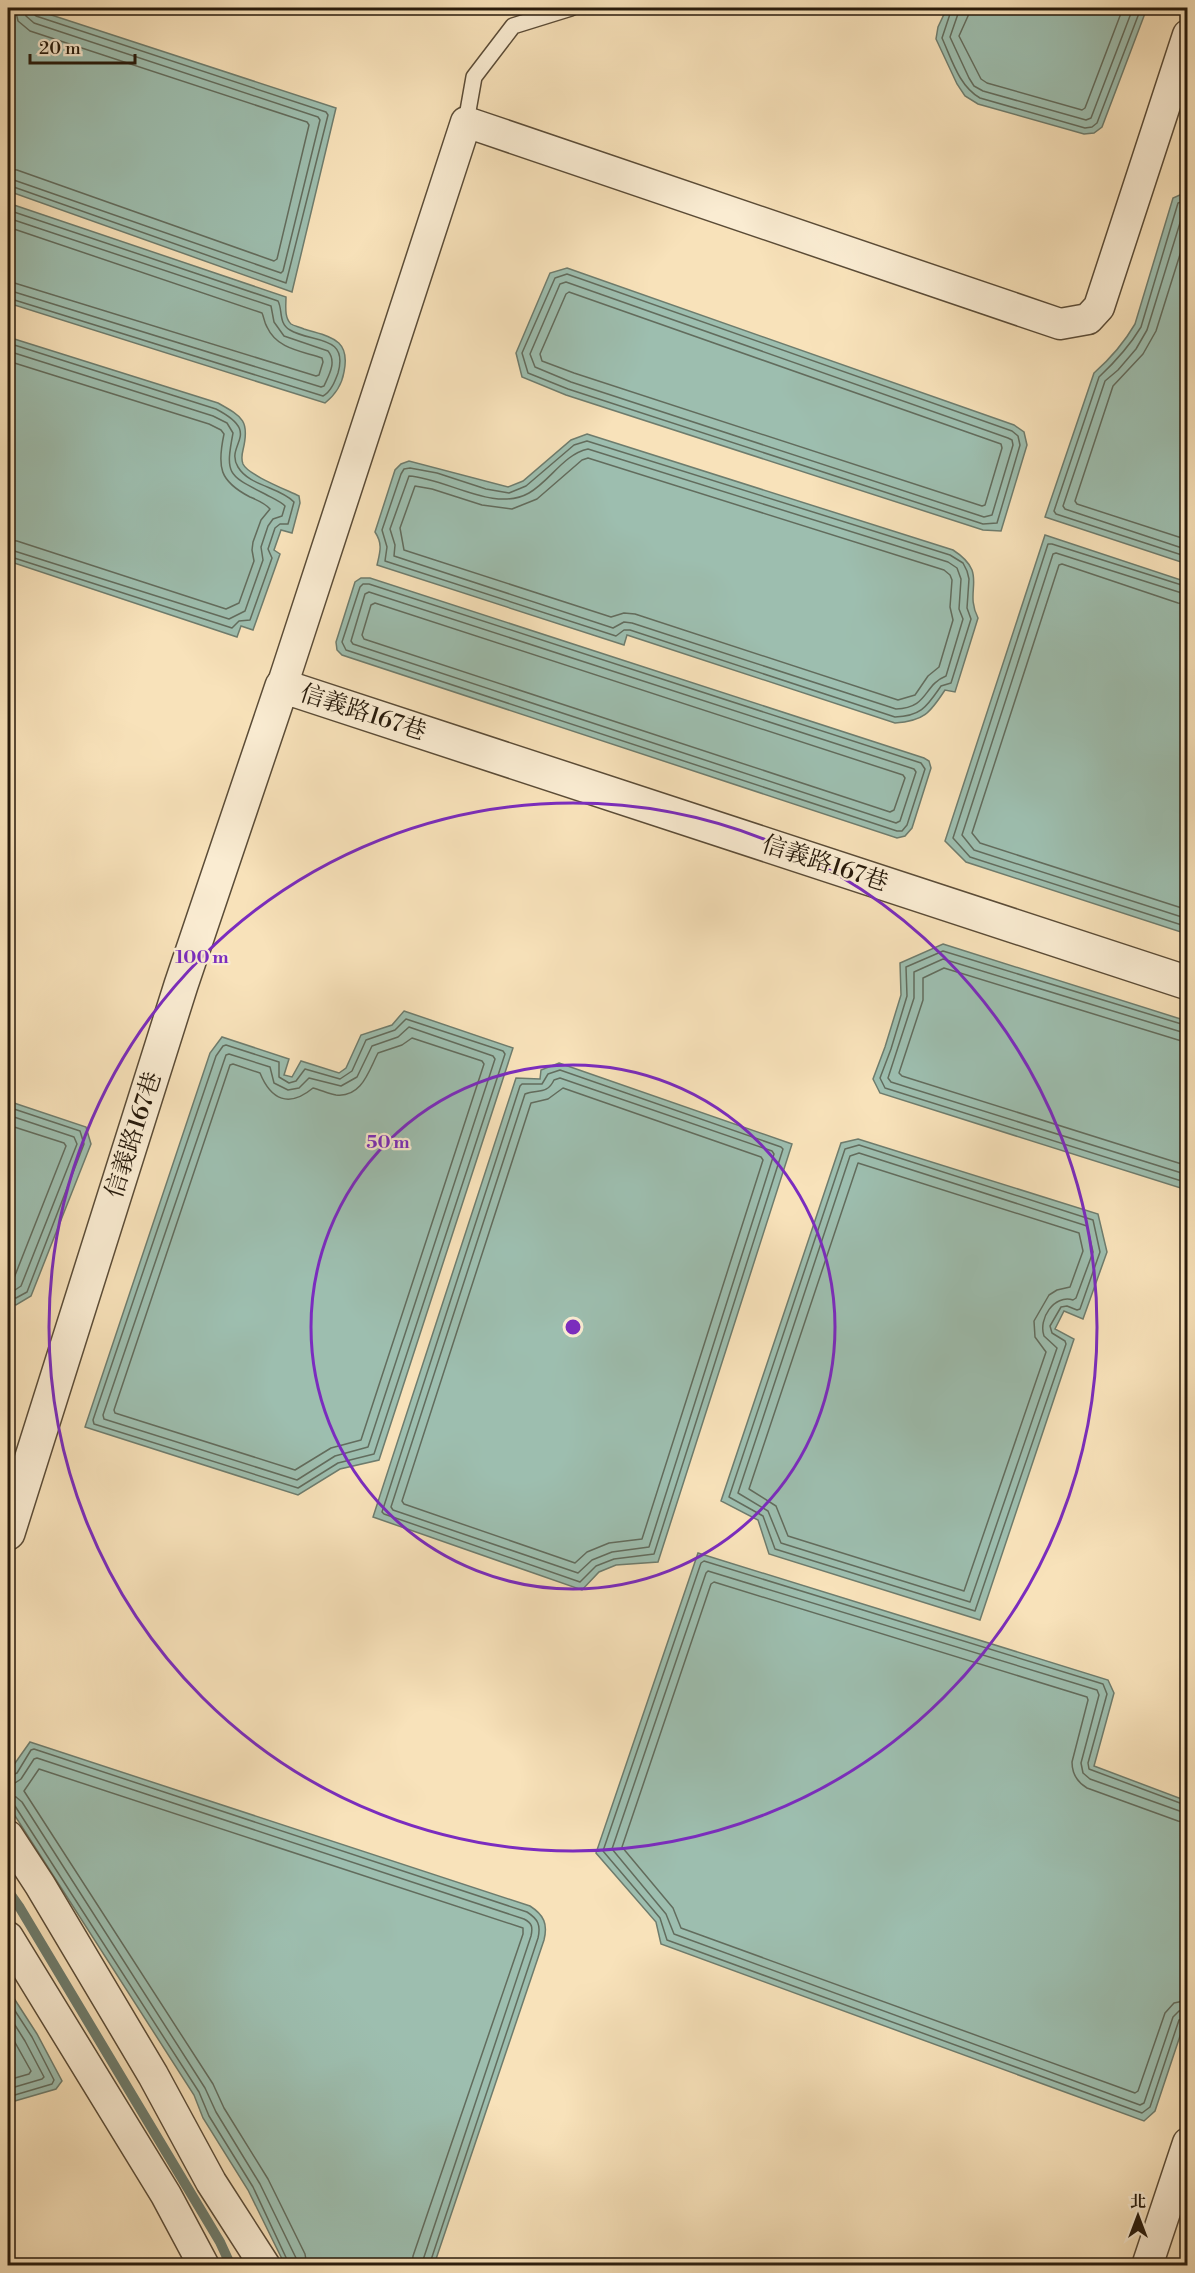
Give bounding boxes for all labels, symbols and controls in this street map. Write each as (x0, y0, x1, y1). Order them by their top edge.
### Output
scale bar (30, 27, 135, 65)
text: 20 m (39, 37, 81, 60)
street label: 信義路167巷 (296, 679, 430, 747)
street label: 信義路167巷 (758, 830, 892, 898)
text: 100 m (175, 946, 229, 969)
street label: 信義路167巷 (100, 1068, 168, 1202)
text: 50 m (366, 1131, 410, 1154)
centre of rings (563, 1317, 583, 1337)
north arrow (1108, 2186, 1168, 2246)
text: 北 (1130, 2192, 1146, 2212)

